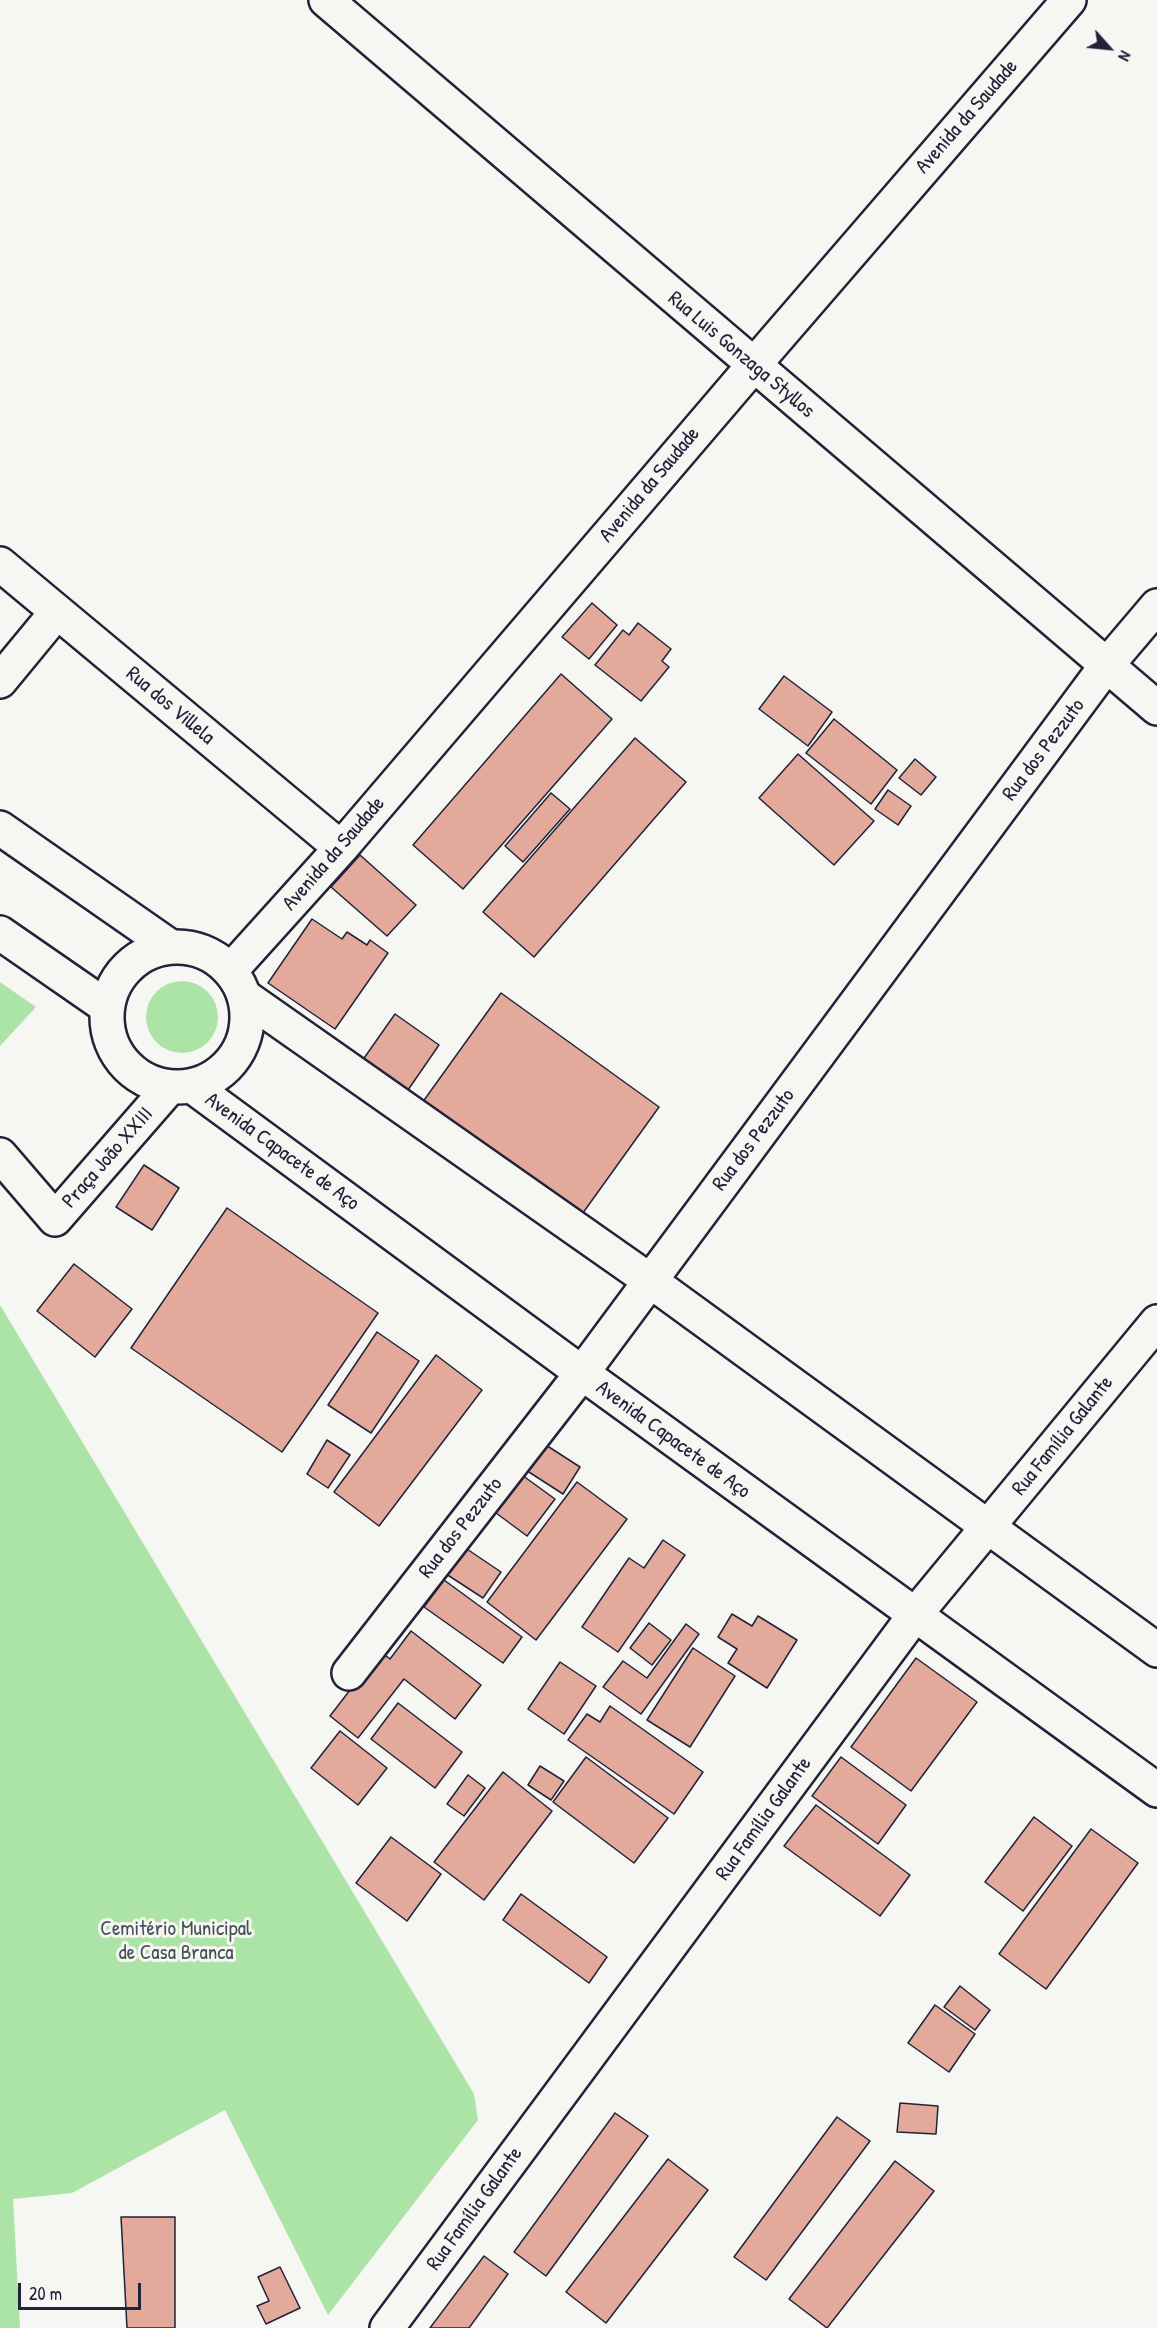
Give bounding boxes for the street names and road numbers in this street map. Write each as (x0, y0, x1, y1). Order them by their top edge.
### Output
street label: Avenida da Saudade (911, 55, 1023, 179)
street label: Rua Luis Gonzaga Styllos (662, 286, 820, 424)
street label: Avenida da Saudade (594, 422, 706, 548)
street label: Rua dos Villela (120, 662, 220, 750)
street label: Rua dos Pezzuto (998, 694, 1090, 806)
street label: Avenida da Saudade (278, 792, 390, 916)
street label: Rua dos Pezzuto (708, 1084, 800, 1196)
street label: Avenida Capacete de Aço (200, 1088, 364, 1216)
street label: Praça João XXIII (57, 1102, 159, 1214)
street label: Rua Família Galante (1007, 1371, 1119, 1501)
street label: Avenida Capacete de Aço (591, 1376, 755, 1504)
street label: Rua dos Pezzuto (414, 1473, 508, 1583)
street label: Rua Família Galante (711, 1752, 817, 1886)
street label: Rua Família Galante (422, 2142, 528, 2276)

